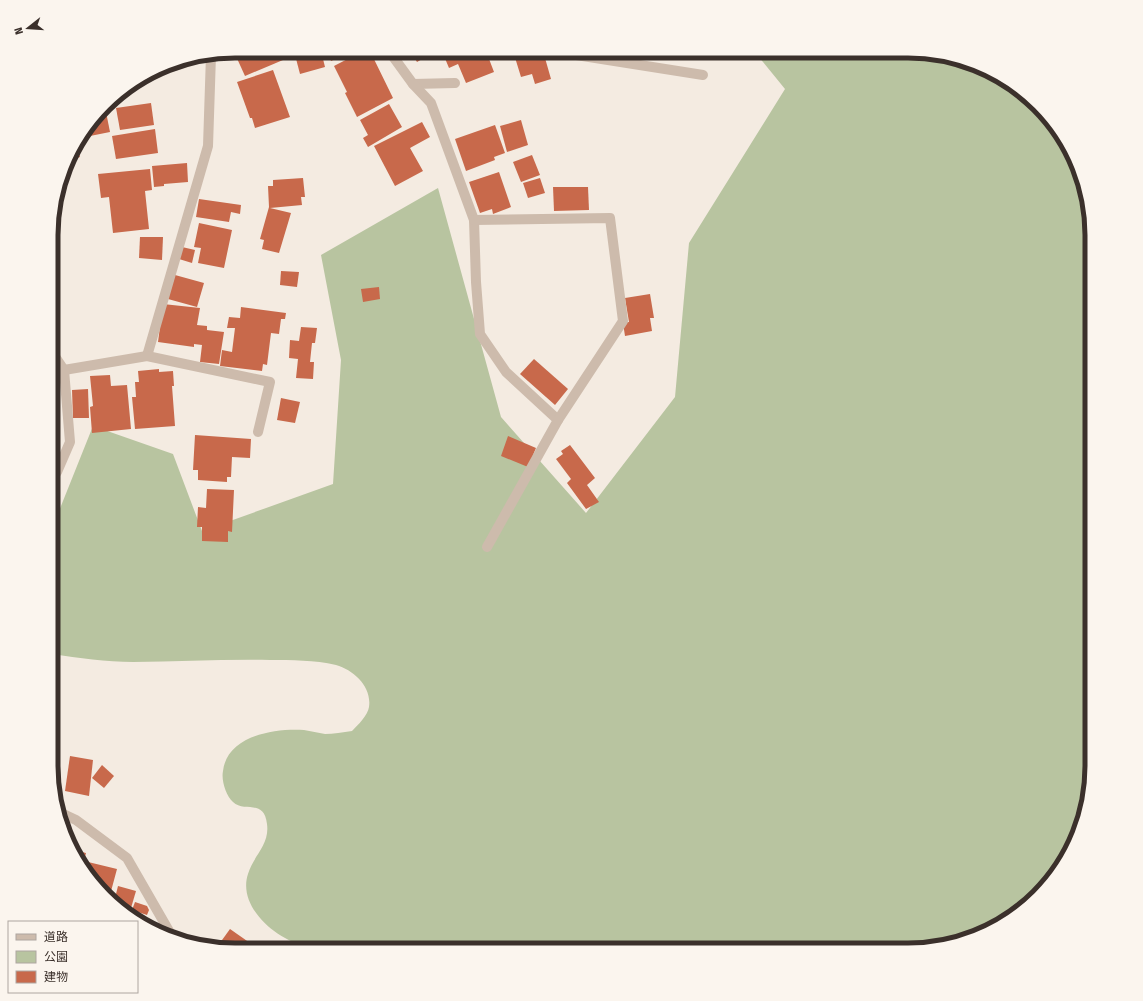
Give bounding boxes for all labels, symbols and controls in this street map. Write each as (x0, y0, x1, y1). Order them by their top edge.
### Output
north arrow (8, 8, 48, 48)
text: N (12, 26, 26, 36)
legend (8, 921, 138, 993)
text: 道路 (44, 930, 68, 944)
text: 公園 (44, 950, 68, 964)
text: 建物 (44, 970, 68, 984)

